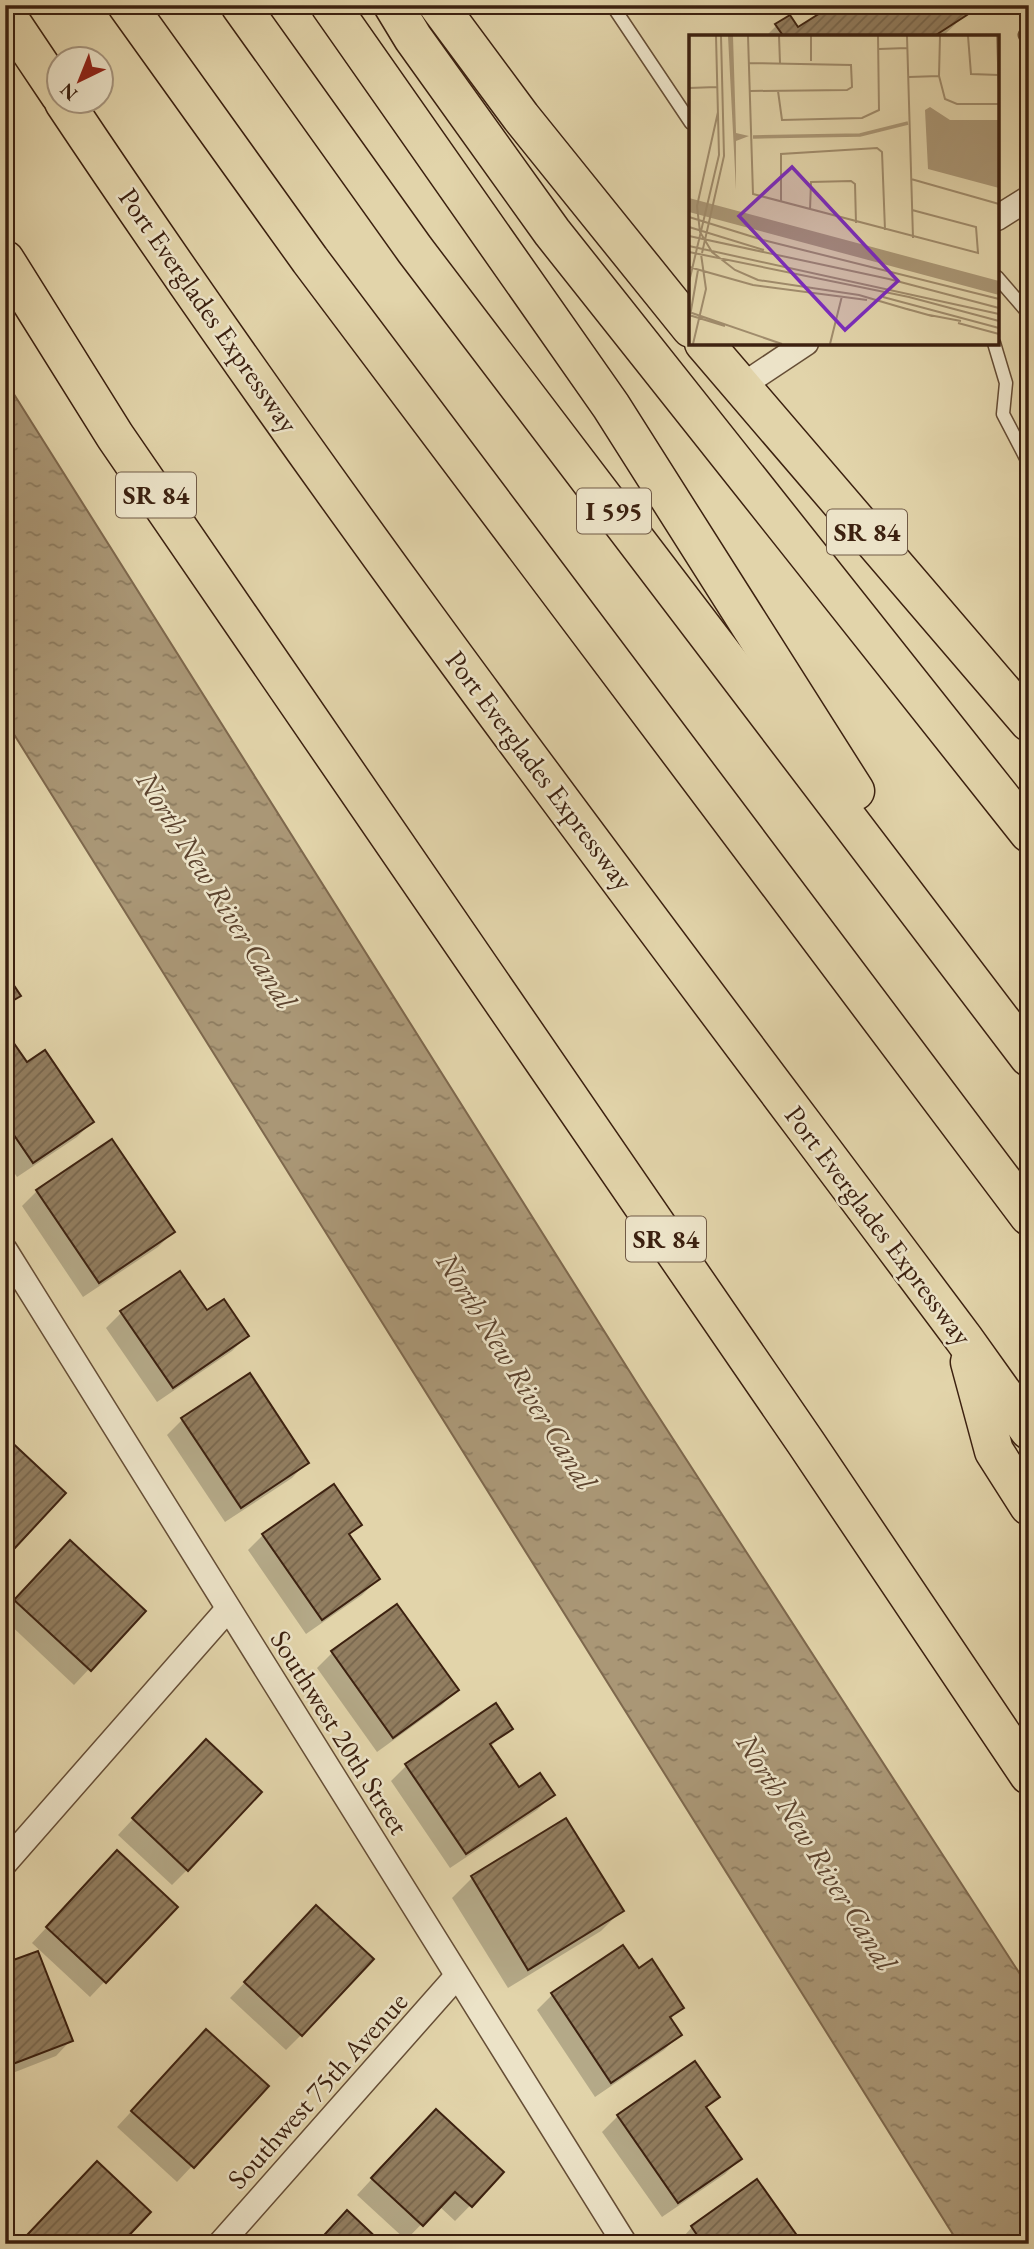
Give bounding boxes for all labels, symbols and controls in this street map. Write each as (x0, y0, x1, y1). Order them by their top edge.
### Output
inset map (689, 35, 999, 345)
north arrow (46, 46, 116, 116)
text: N (54, 77, 83, 106)
street label: Port Everglades Expressway (111, 181, 308, 440)
road number: SR 84 (116, 472, 196, 517)
road number: I 595 (577, 489, 651, 534)
road number: SR 84 (827, 510, 907, 554)
street label: Port Everglades Expressway (438, 643, 642, 898)
water label: North New River Canal (127, 763, 307, 1018)
street label: Port Everglades Expressway (777, 1098, 981, 1353)
road number: SR 84 (626, 1216, 706, 1262)
water label: North New River Canal (427, 1244, 607, 1499)
street label: Southwest 20th Street (263, 1623, 417, 1841)
water label: North New River Canal (727, 1725, 907, 1980)
street label: Southwest 75th Avenue (219, 1984, 415, 2196)

